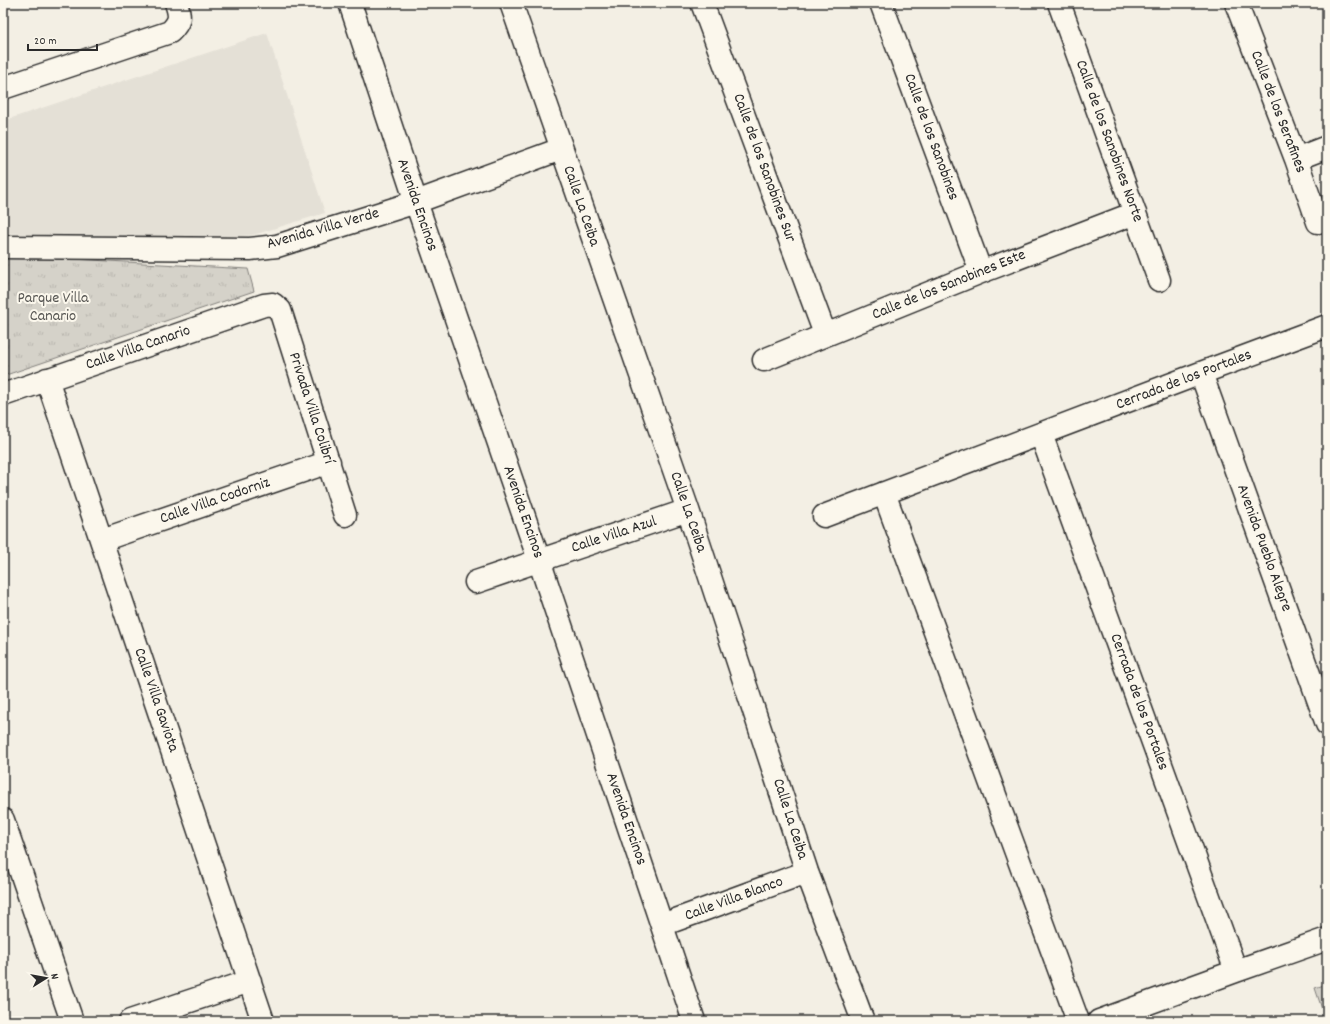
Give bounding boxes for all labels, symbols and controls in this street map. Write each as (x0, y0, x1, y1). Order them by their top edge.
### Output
scale bar (28, 26, 97, 52)
text: 20 m (34, 33, 57, 50)
street label: Calle de los Serafines (1244, 47, 1312, 177)
street label: Calle de los Sanobines Norte (1069, 57, 1149, 225)
street label: Calle de los Sanobines (897, 70, 965, 204)
street label: Calle de los Sanobines Sur (726, 90, 802, 246)
street label: Avenida Encinos (390, 156, 444, 255)
street label: Calle La Ceiba (556, 163, 606, 250)
street label: Avenida Villa Verde (264, 202, 382, 256)
street label: Calle de los Sanobines Este (869, 244, 1029, 326)
park label: Parque Villa Canario (17, 287, 89, 328)
street label: Calle Villa Canario (83, 319, 193, 377)
street label: Cerrada de los Portales (1113, 343, 1256, 417)
street label: Privada Villa Colibrí (282, 349, 340, 468)
street label: Avenida Encinos (496, 463, 550, 562)
street label: Calle La Ceiba (663, 469, 713, 556)
street label: Calle Villa Codorniz (157, 471, 273, 531)
street label: Avenida Pueblo Alegre (1230, 481, 1298, 615)
street label: Calle Villa Azul (568, 510, 660, 560)
street label: Cerrada de los Portales (1104, 630, 1174, 774)
street label: Calle Villa Gaviota (127, 645, 185, 756)
street label: Avenida Encinos (599, 770, 653, 869)
street label: Calle La Ceiba (766, 776, 814, 863)
street label: Calle Villa Blanco (682, 871, 786, 927)
north arrow (26, 958, 66, 998)
text: N (45, 972, 62, 981)

